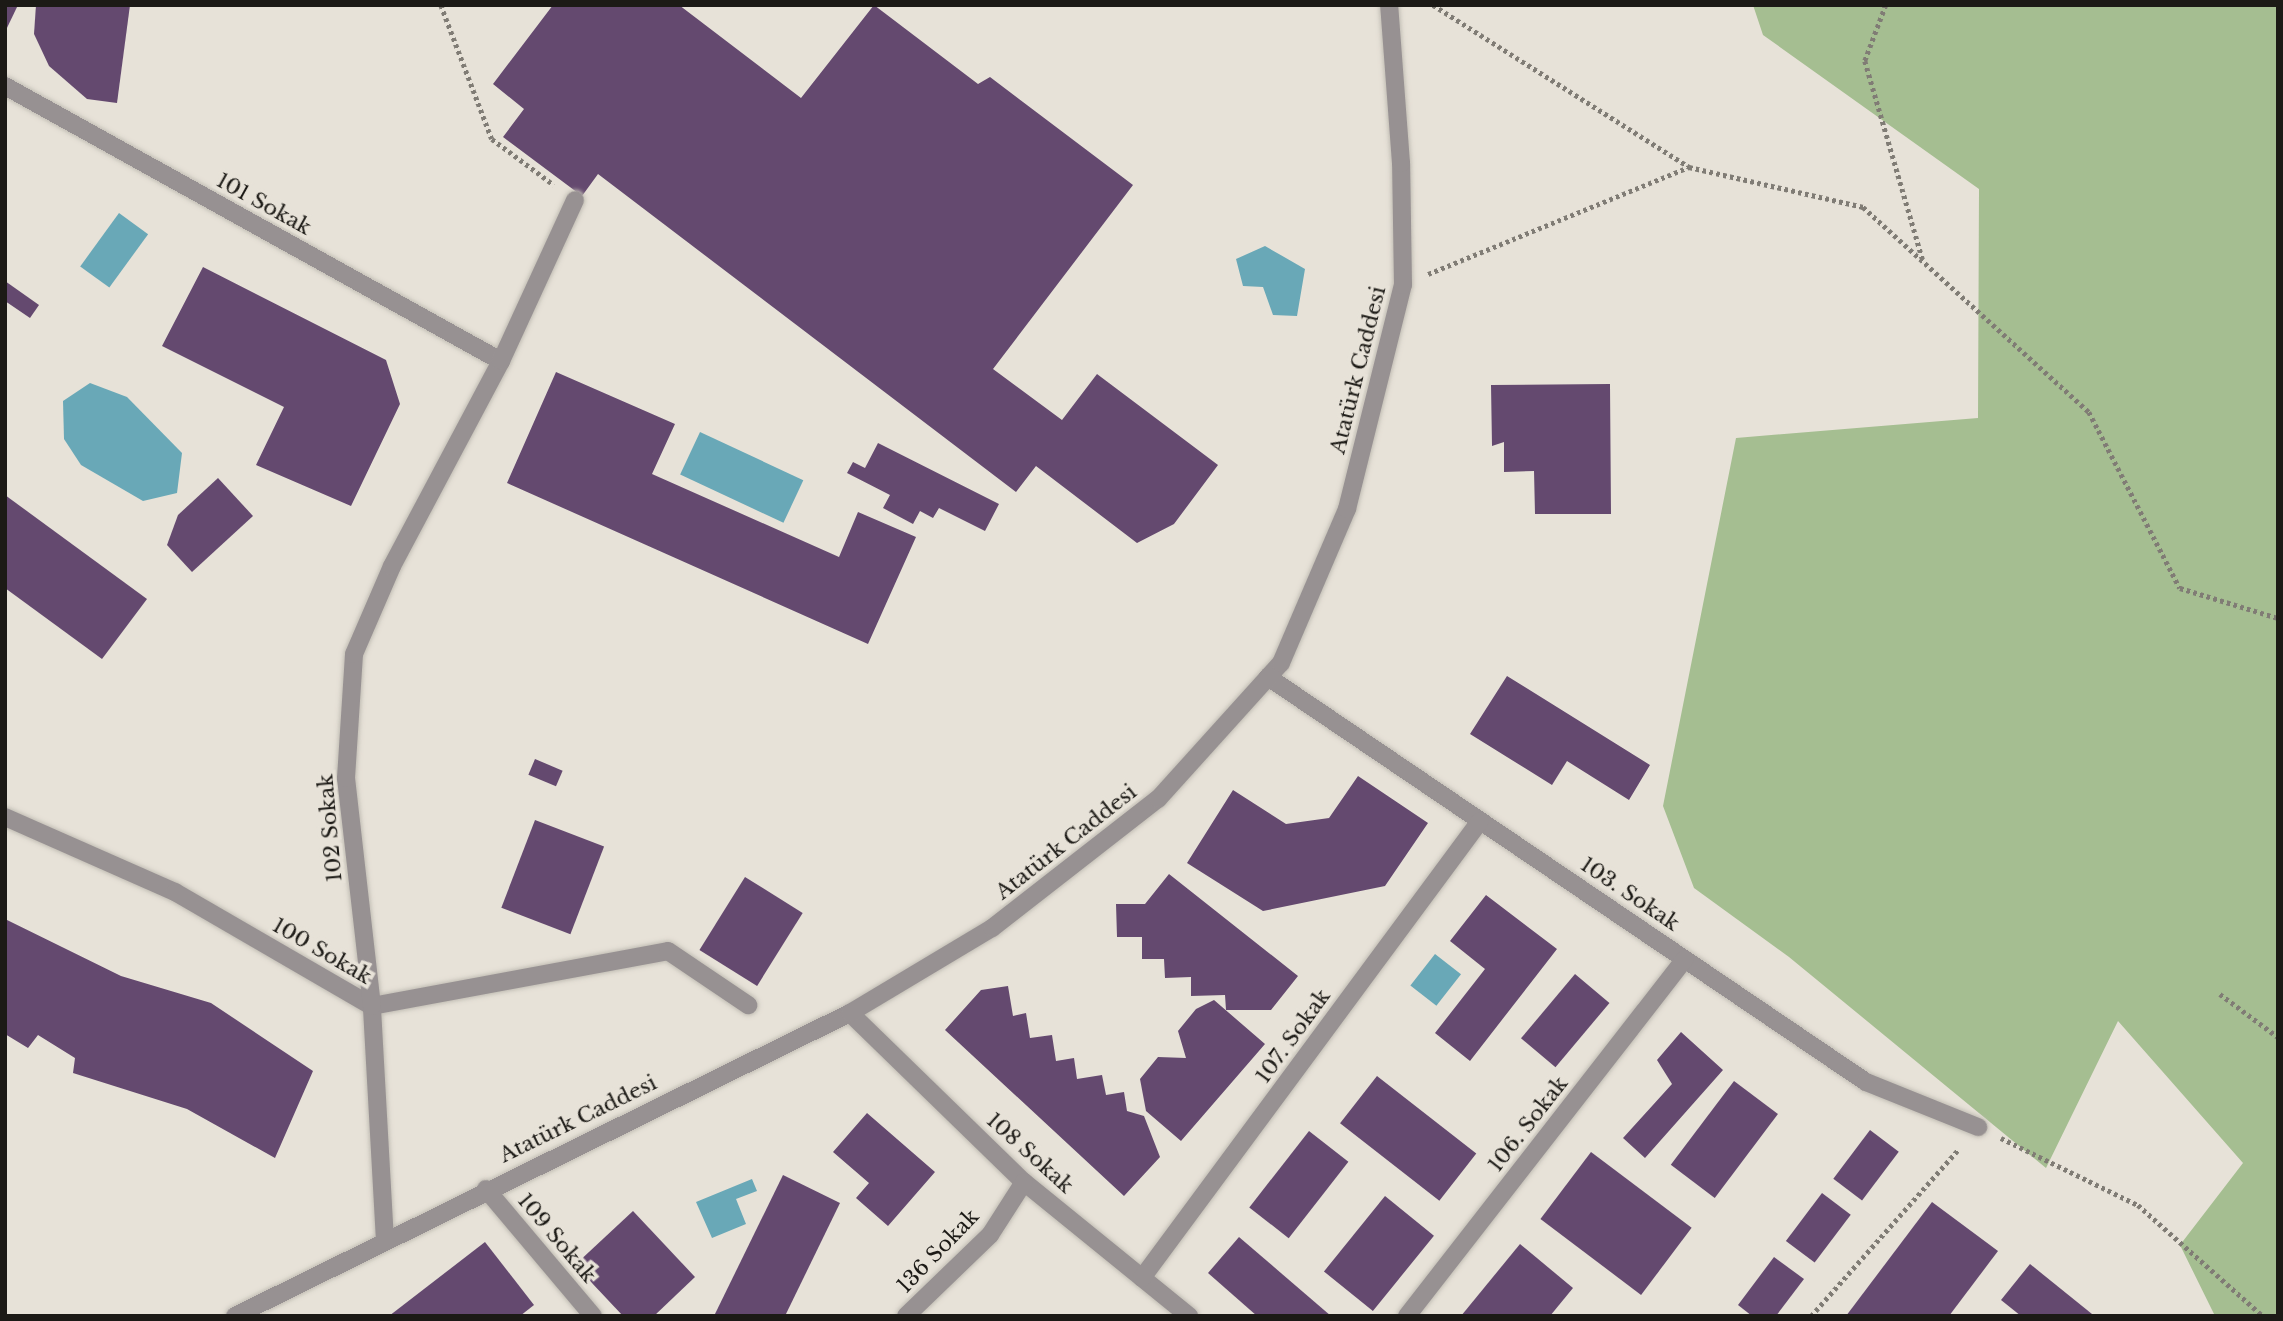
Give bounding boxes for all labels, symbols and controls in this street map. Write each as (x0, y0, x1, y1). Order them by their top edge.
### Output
street label: 101 Sokak (212, 168, 316, 240)
street label: Atatürk Caddesi (1325, 283, 1391, 457)
street label: 102 Sokak (313, 773, 347, 883)
street label: Atatürk Caddesi (990, 779, 1142, 905)
street label: 103. Sokak (1576, 852, 1684, 936)
street label: 100 Sokak (268, 913, 376, 989)
street label: 107. Sokak (1250, 984, 1336, 1088)
street label: Atatürk Caddesi (495, 1070, 661, 1168)
street label: 106. Sokak (1483, 1071, 1573, 1177)
street label: 108 Sokak (981, 1108, 1079, 1198)
street label: 109 Sokak (512, 1188, 602, 1288)
street label: 136 Sokak (892, 1204, 984, 1298)

